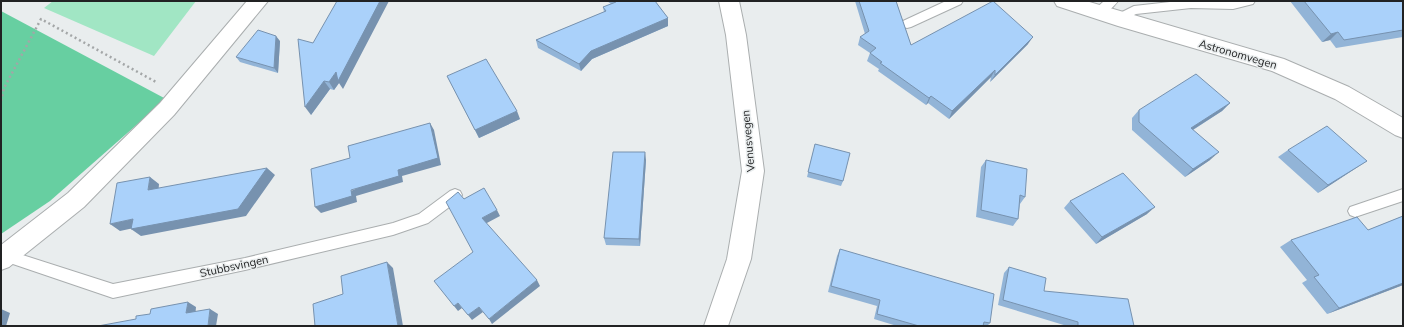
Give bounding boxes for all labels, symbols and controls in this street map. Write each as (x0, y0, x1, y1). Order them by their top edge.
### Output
street label: Astronomvegen (1197, 36, 1279, 72)
street label: Venusvegen (738, 110, 758, 172)
street label: Stubbsvingen (199, 252, 269, 280)

